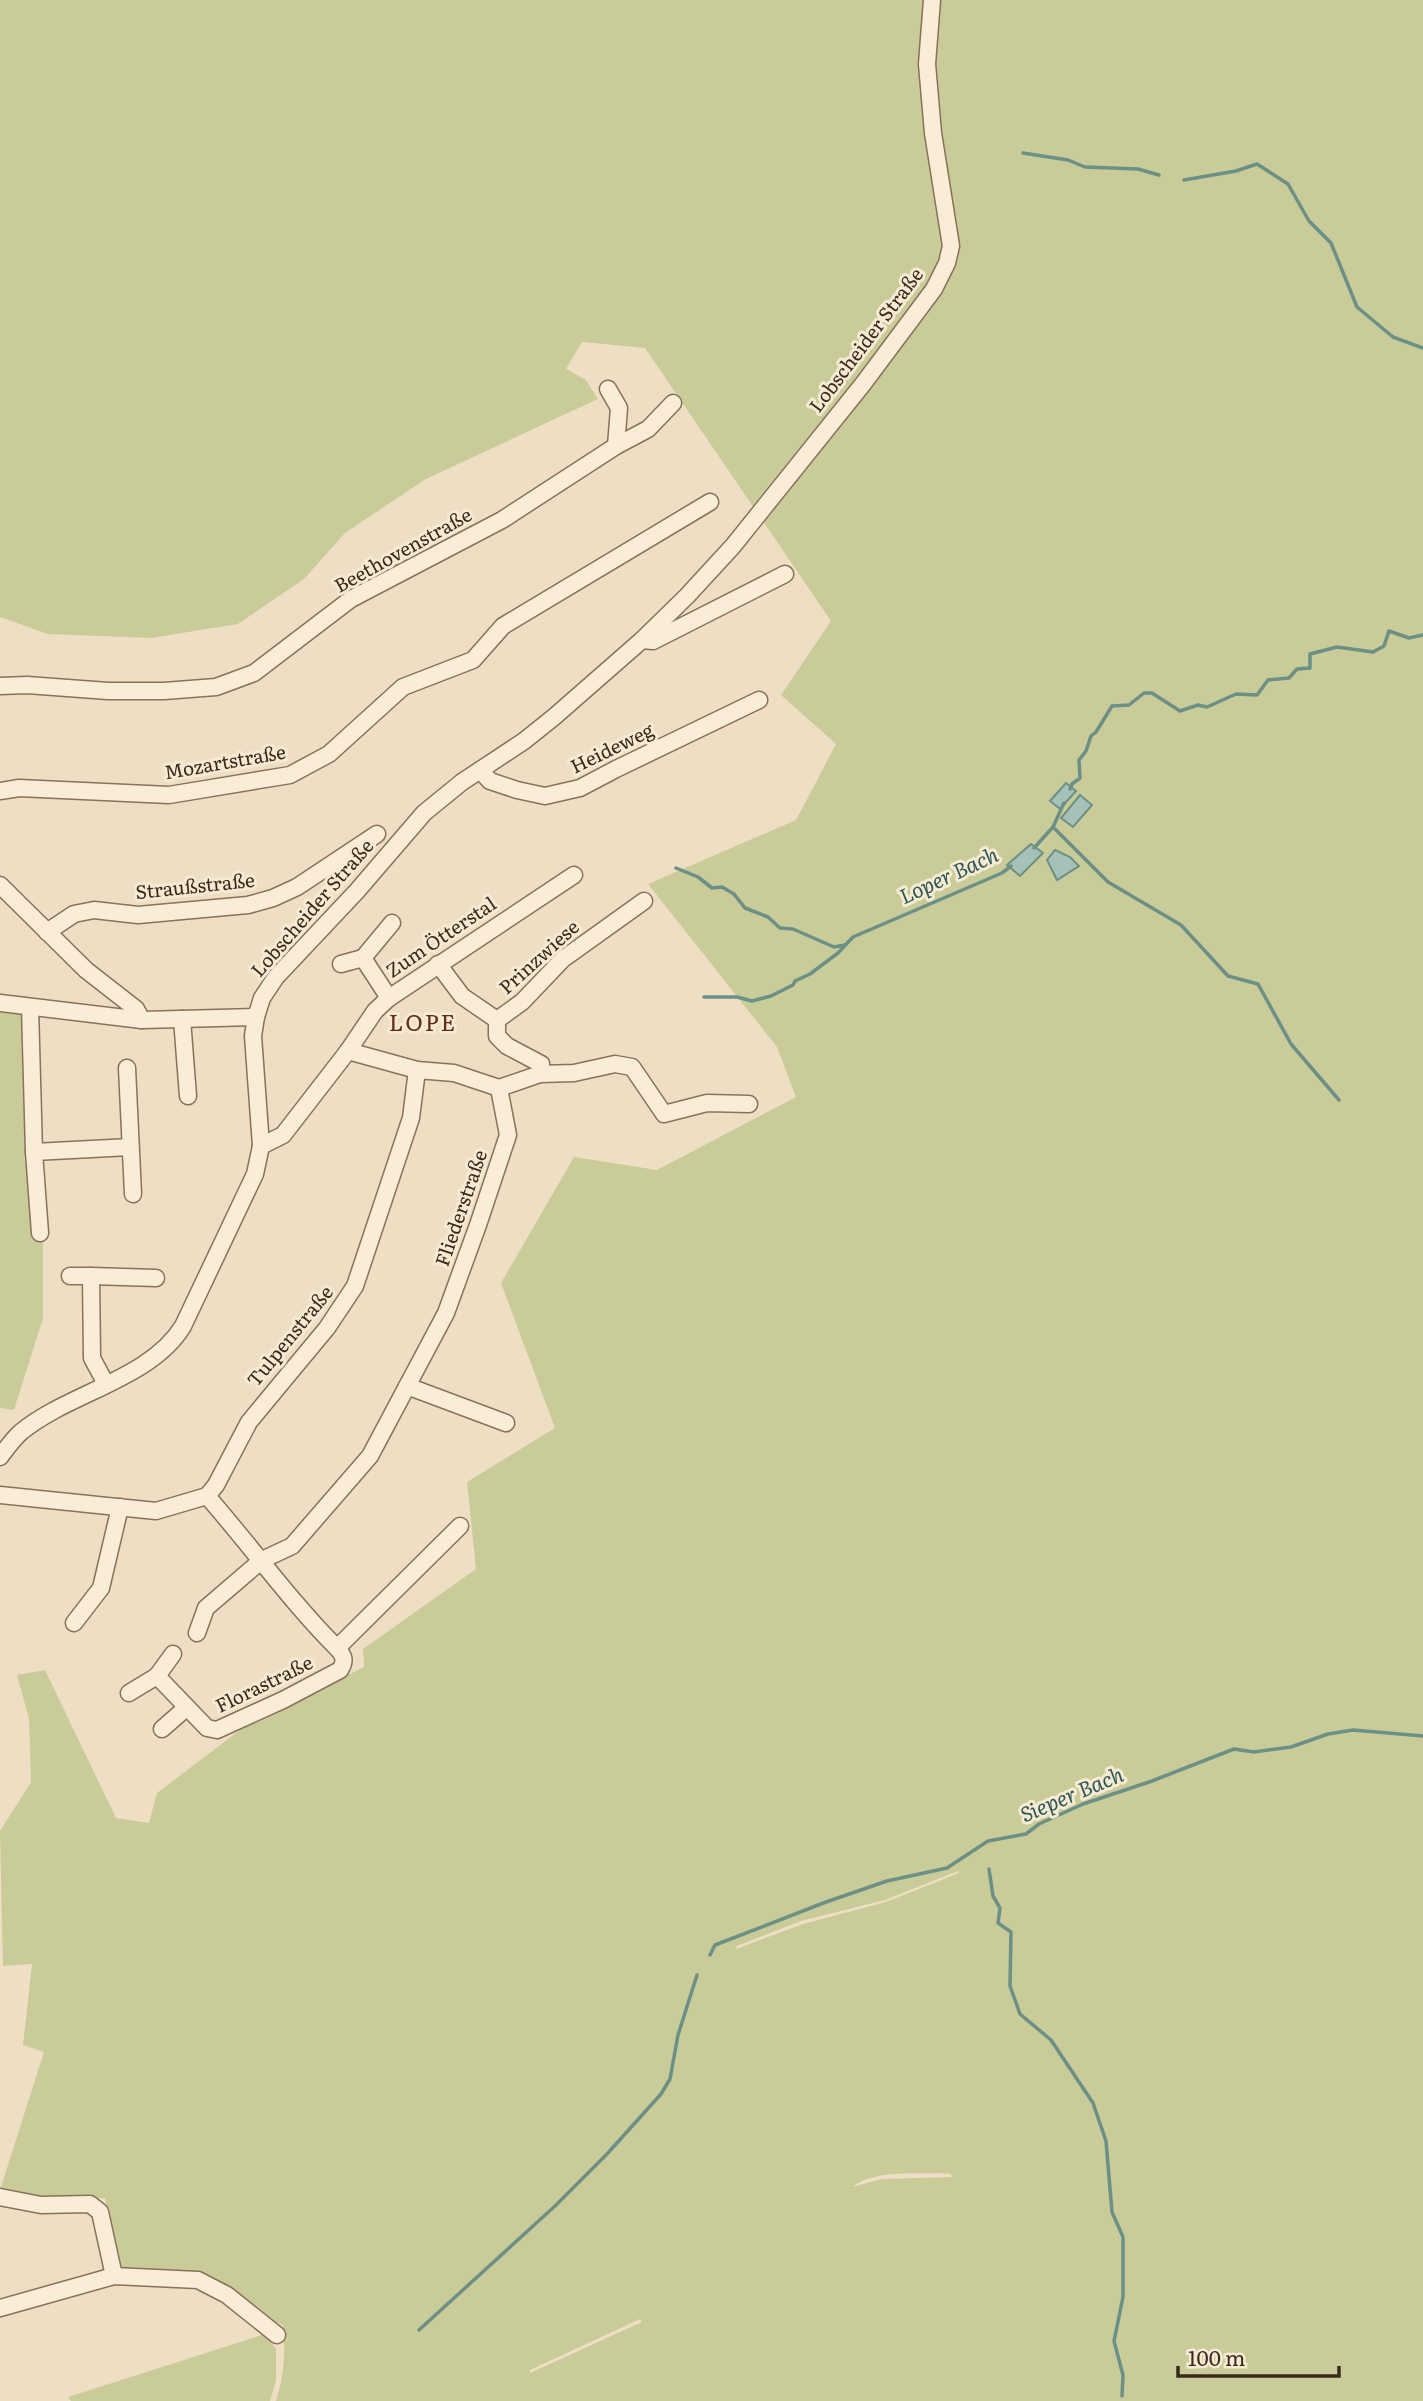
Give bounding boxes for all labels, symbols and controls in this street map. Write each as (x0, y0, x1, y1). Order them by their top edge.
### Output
street label: Lobscheider Straße (801, 261, 929, 418)
street label: Beethovenstraße (329, 500, 477, 599)
street label: Heideweg (565, 715, 658, 779)
street label: Mozartstraße (162, 737, 288, 785)
street label: Lobscheider Straße (243, 832, 379, 982)
water label: Loper Bach (893, 837, 1003, 910)
street label: Straußstraße (134, 865, 256, 905)
street label: Zum Ötterstal (380, 889, 501, 983)
street label: Prinzwiese (492, 913, 585, 1000)
district label: LOPE (389, 1004, 457, 1038)
street label: Fliederstraße (427, 1146, 493, 1270)
street label: Tulpenstraße (240, 1279, 339, 1392)
street label: Florastraße (210, 1647, 317, 1719)
water label: Sieper Bach (1015, 1757, 1128, 1828)
scale bar (1178, 2334, 1339, 2378)
text: 100 m (1188, 2341, 1245, 2372)

